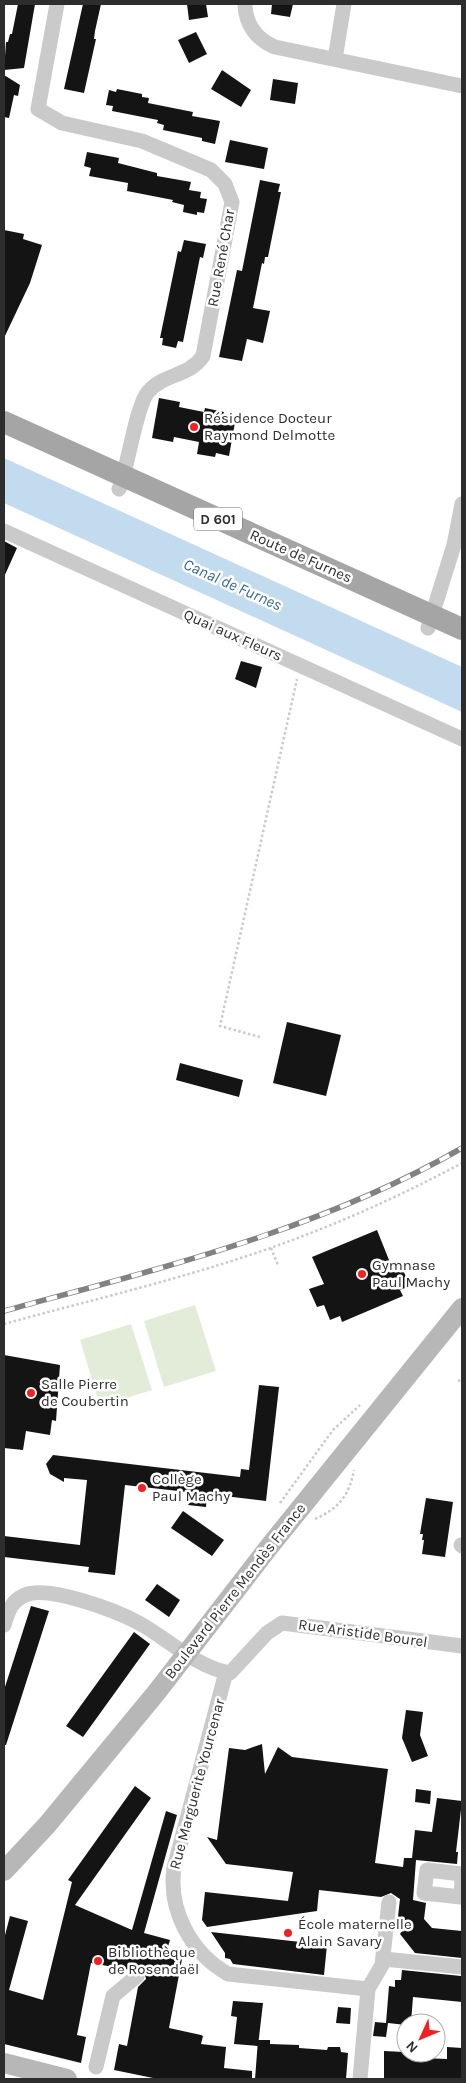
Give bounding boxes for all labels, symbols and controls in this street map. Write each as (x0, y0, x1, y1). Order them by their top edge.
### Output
street label: Rue René Char (204, 207, 239, 308)
place label: Résidence Docteur Raymond Delmotte (204, 409, 335, 444)
marker: Résidence Docteur Raymond Delmotte (188, 421, 200, 433)
road number: D 601 (194, 508, 242, 530)
street label: Route de Furnes (247, 525, 355, 587)
water label: Canal de Furnes (181, 554, 285, 615)
street label: Quai aux Fleurs (181, 605, 285, 665)
place label: Gymnase Paul Machy (372, 1256, 450, 1291)
marker: Gymnase Paul Machy (356, 1268, 368, 1280)
place label: Salle Pierre de Coubertin (41, 1375, 129, 1410)
marker: Salle Pierre de Coubertin (25, 1387, 37, 1399)
place label: Collège Paul Machy (152, 1470, 230, 1505)
marker: Collège Paul Machy (136, 1482, 148, 1494)
street label: Boulevard Pierre Mendès France (161, 1499, 309, 1683)
street label: Rue Aristide Bourel (297, 1615, 429, 1651)
street label: Rue Marguerite Yourcenar (166, 1696, 229, 1871)
place label: École maternelle Alain Savary (298, 1915, 412, 1950)
marker: École maternelle Alain Savary (282, 1927, 294, 1939)
place label: Bibliothèque de Rosendaël (108, 1943, 199, 1978)
marker: Bibliothèque de Rosendaël (92, 1955, 104, 1967)
north arrow (396, 2013, 446, 2063)
text: N (402, 2037, 422, 2056)

